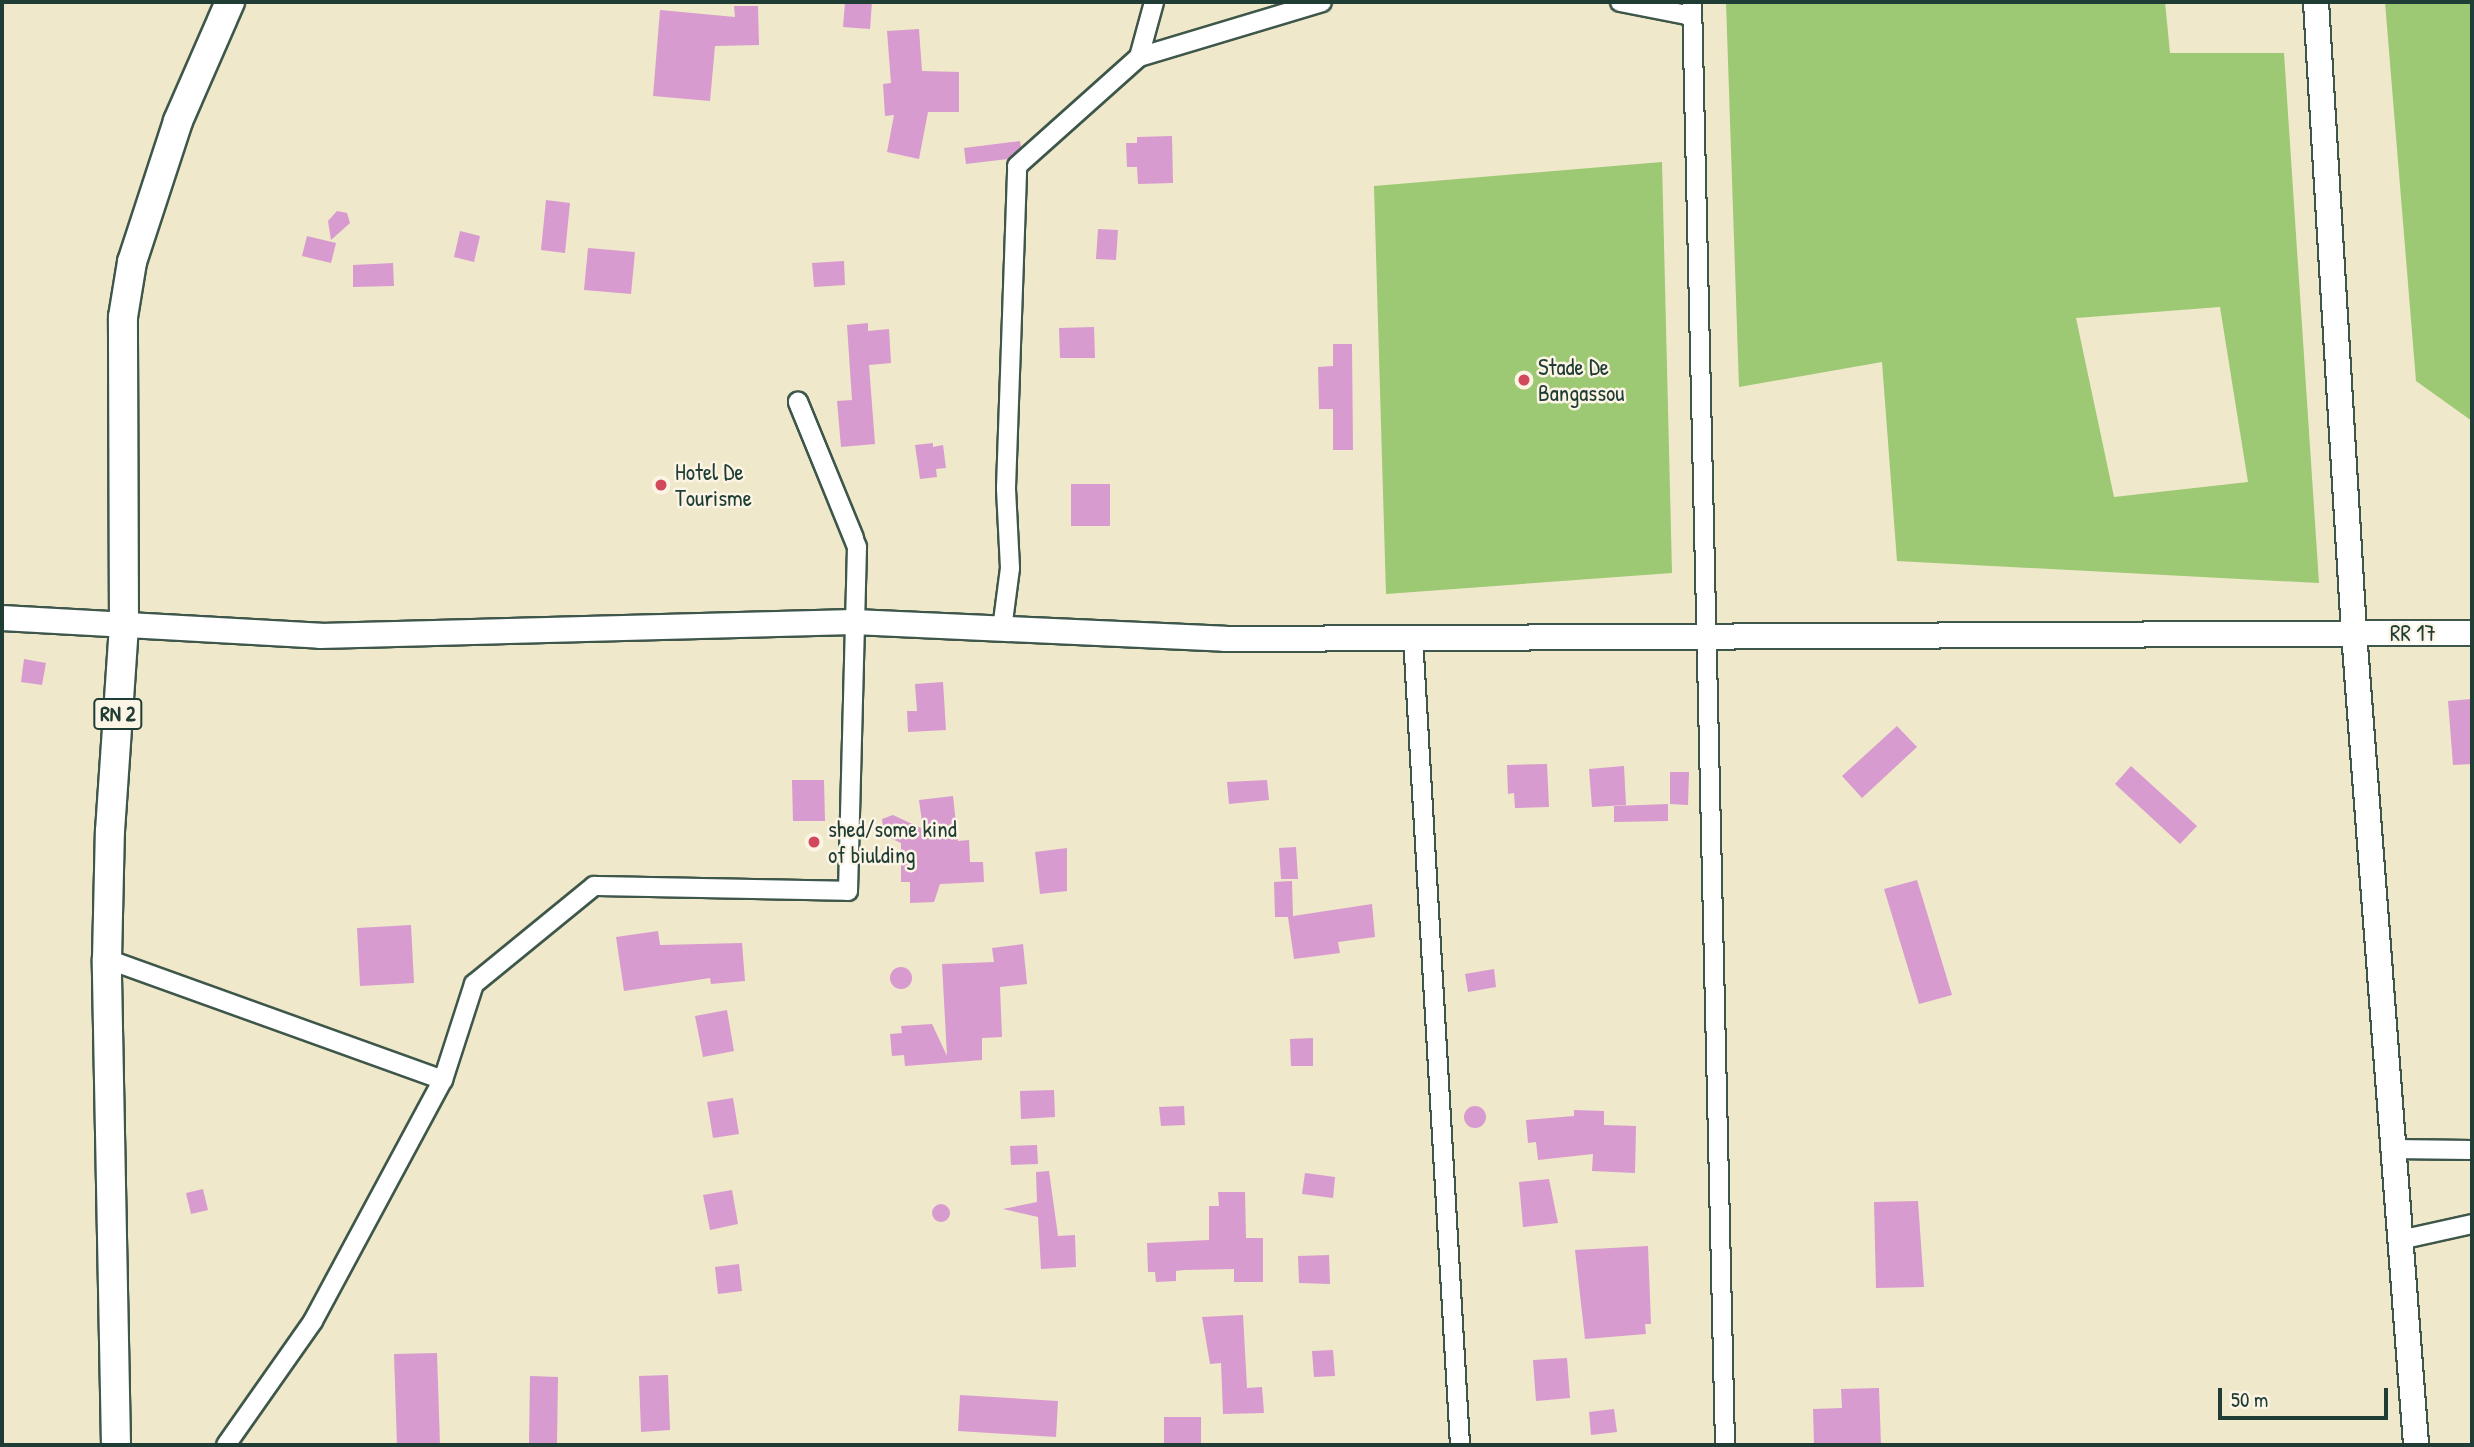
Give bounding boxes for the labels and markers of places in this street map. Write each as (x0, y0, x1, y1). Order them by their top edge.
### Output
place label: Stade De Bangassou (1538, 353, 1625, 407)
marker: Stade De Bangassou (1516, 372, 1532, 388)
place label: Hotel De Tourisme (675, 458, 752, 512)
marker: Hotel De Tourisme (653, 477, 669, 493)
place label: shed/some kind of biulding (828, 815, 957, 869)
marker: shed/some kind of biulding (806, 834, 822, 850)

